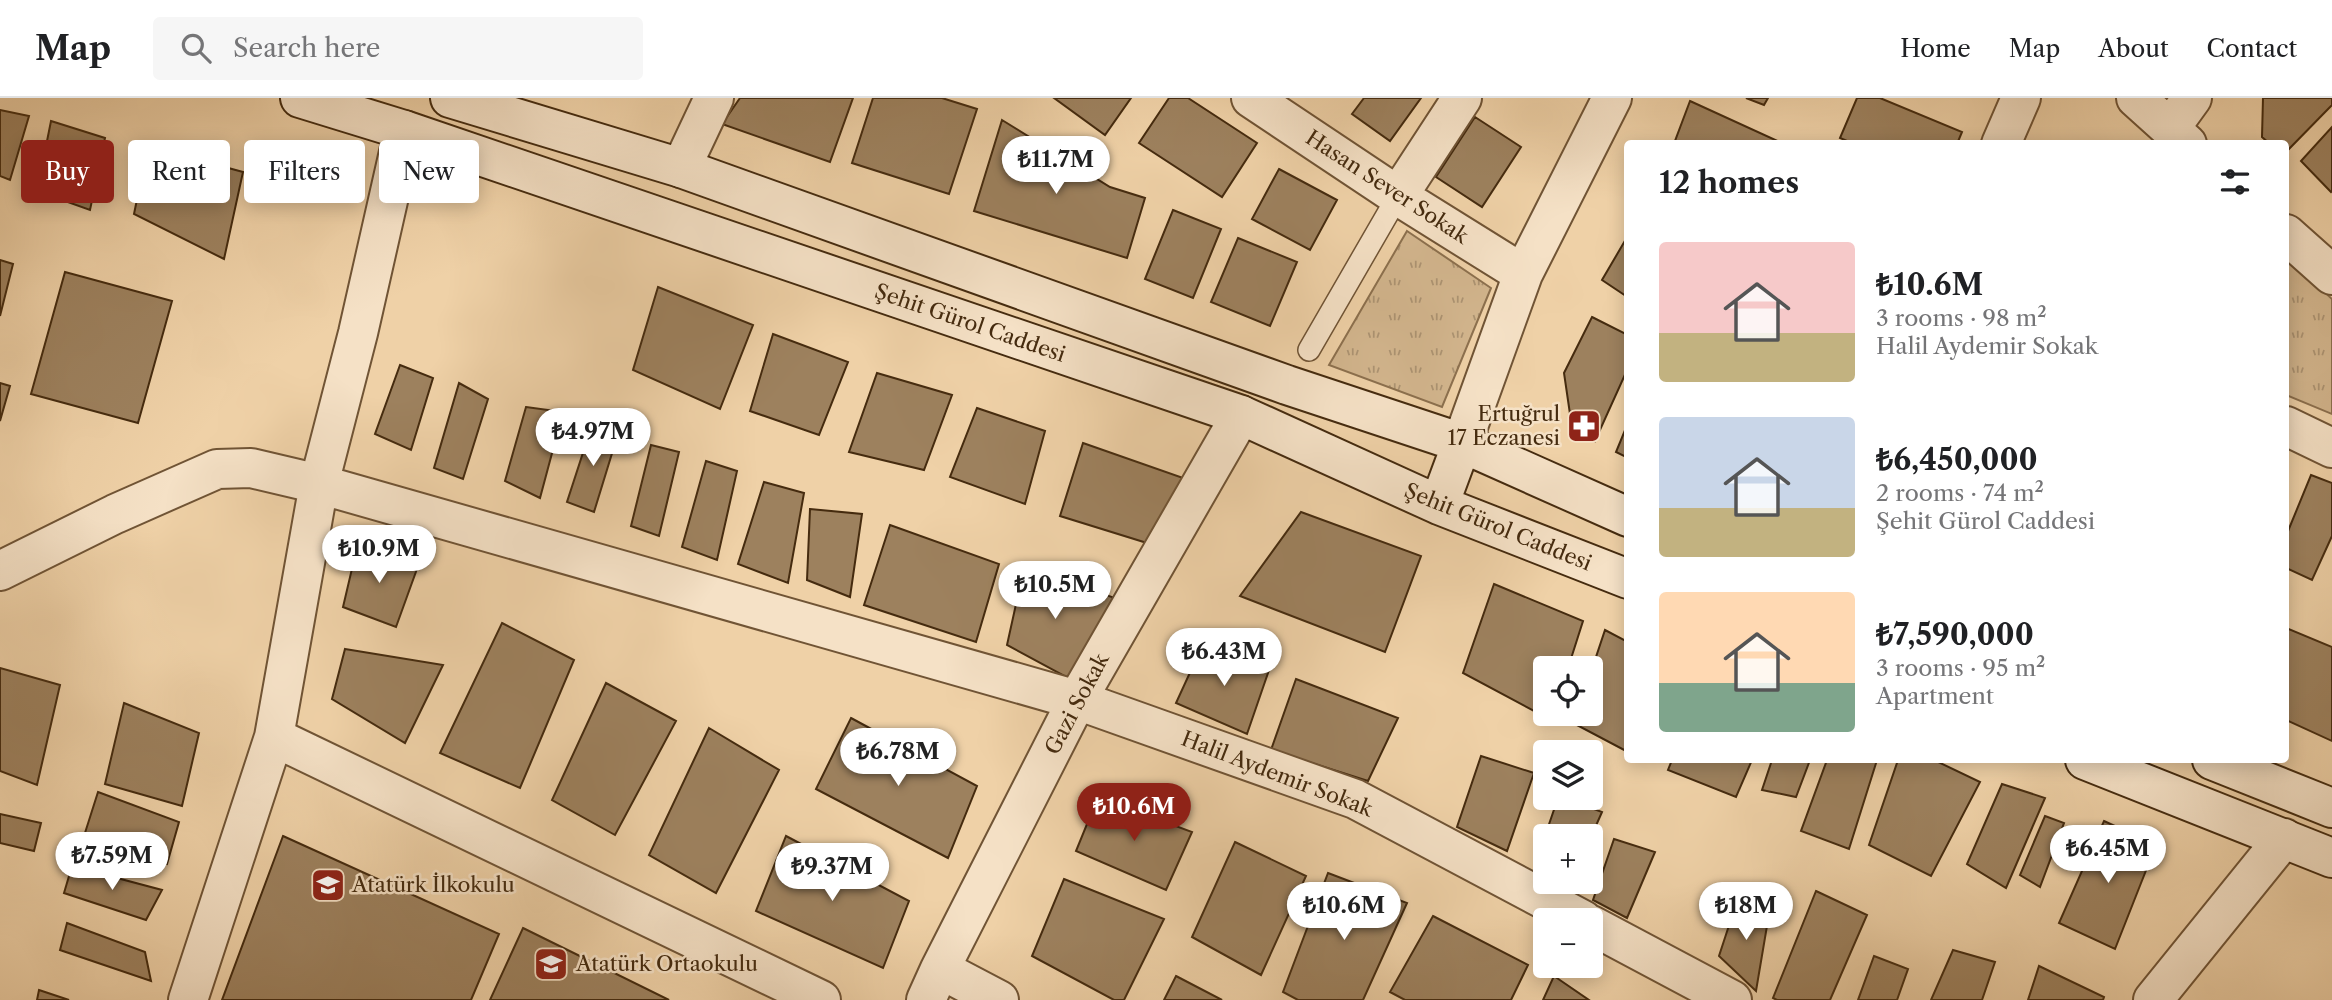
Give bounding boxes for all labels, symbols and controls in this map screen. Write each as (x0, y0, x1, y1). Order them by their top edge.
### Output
search box (153, 17, 643, 80)
text: Map (35, 28, 111, 69)
icon: search (177, 29, 215, 67)
text: Search here (233, 32, 380, 64)
text: Home (1900, 34, 1971, 63)
text: Map (2009, 34, 2060, 63)
text: About (2098, 34, 2169, 63)
text: Contact (2207, 34, 2297, 63)
street label: Hasan Sever Sokak (1301, 125, 1474, 249)
pin: ₺11.7M (999, 136, 1113, 196)
chip: Buy (21, 140, 114, 203)
chip: Rent (128, 140, 230, 203)
chip: Filters (244, 140, 365, 203)
chip: New (379, 140, 479, 203)
text: ₺11.7M (1018, 145, 1094, 173)
icon: filters (2216, 163, 2254, 201)
text: 12 homes (1659, 164, 1799, 201)
text: ₺10.6M (1876, 266, 1983, 303)
icon: home (1715, 270, 1799, 354)
street label: Şehit Gürol Caddesi (872, 278, 1069, 367)
text: 3 rooms · 98 m² (1876, 304, 2047, 332)
text: Halil Aydemir Sokak (1876, 332, 2098, 360)
place label: Ertuğrul 17 Eczanesi (1447, 401, 1560, 450)
pharmacy icon: Ertuğrul 17 Eczanesi (1565, 407, 1603, 445)
pin: ₺4.97M (536, 408, 650, 468)
text: ₺4.97M (552, 417, 634, 445)
text: ₺6,450,000 (1876, 441, 2038, 478)
icon: home (1715, 445, 1799, 529)
street label: Şehit Gürol Caddesi (1401, 478, 1596, 576)
text: 2 rooms · 74 m² (1876, 479, 2044, 507)
text: Şehit Gürol Caddesi (1876, 507, 2095, 535)
pin: ₺10.9M (322, 526, 436, 585)
text: ₺10.9M (338, 534, 420, 562)
pin: ₺10.5M (998, 561, 1112, 621)
text: ₺10.5M (1014, 570, 1096, 598)
text: ₺7,590,000 (1876, 616, 2034, 653)
icon: home (1715, 620, 1799, 704)
pin: ₺6.43M (1167, 628, 1281, 688)
text: ₺6.43M (1182, 637, 1266, 665)
street label: Gazi Sokak (1039, 648, 1114, 759)
text: 3 rooms · 95 m² (1876, 654, 2045, 682)
map controls (1533, 656, 1603, 978)
button: locate (1533, 656, 1603, 726)
text: Apartment (1876, 682, 1994, 710)
street label: Halil Aydemir Sokak (1178, 726, 1377, 822)
pin: ₺6.78M (841, 728, 955, 788)
text: ₺6.78M (856, 737, 940, 765)
button: layers (1533, 740, 1603, 810)
pin: ₺10.6M (1077, 784, 1191, 843)
text: ₺10.6M (1093, 792, 1175, 820)
button: + (1533, 824, 1603, 894)
pin: ₺6.45M (2051, 826, 2165, 885)
pin: ₺7.59M (55, 832, 169, 892)
text: ₺6.45M (2066, 834, 2150, 862)
text: ₺7.59M (71, 841, 153, 869)
pin: ₺9.37M (775, 844, 889, 903)
text: ₺9.37M (791, 852, 873, 880)
school or university icon: Atatürk İlkokulu (309, 866, 347, 904)
place label: Atatürk İlkokulu (351, 872, 515, 897)
pin: ₺10.6M (1287, 882, 1401, 942)
pin: ₺18M (1705, 882, 1787, 942)
text: ₺10.6M (1303, 891, 1385, 919)
text: ₺18M (1715, 891, 1777, 919)
button: − (1533, 908, 1603, 978)
school or university icon: Atatürk Ortaokulu (532, 945, 570, 983)
place label: Atatürk Ortaokulu (575, 951, 758, 976)

